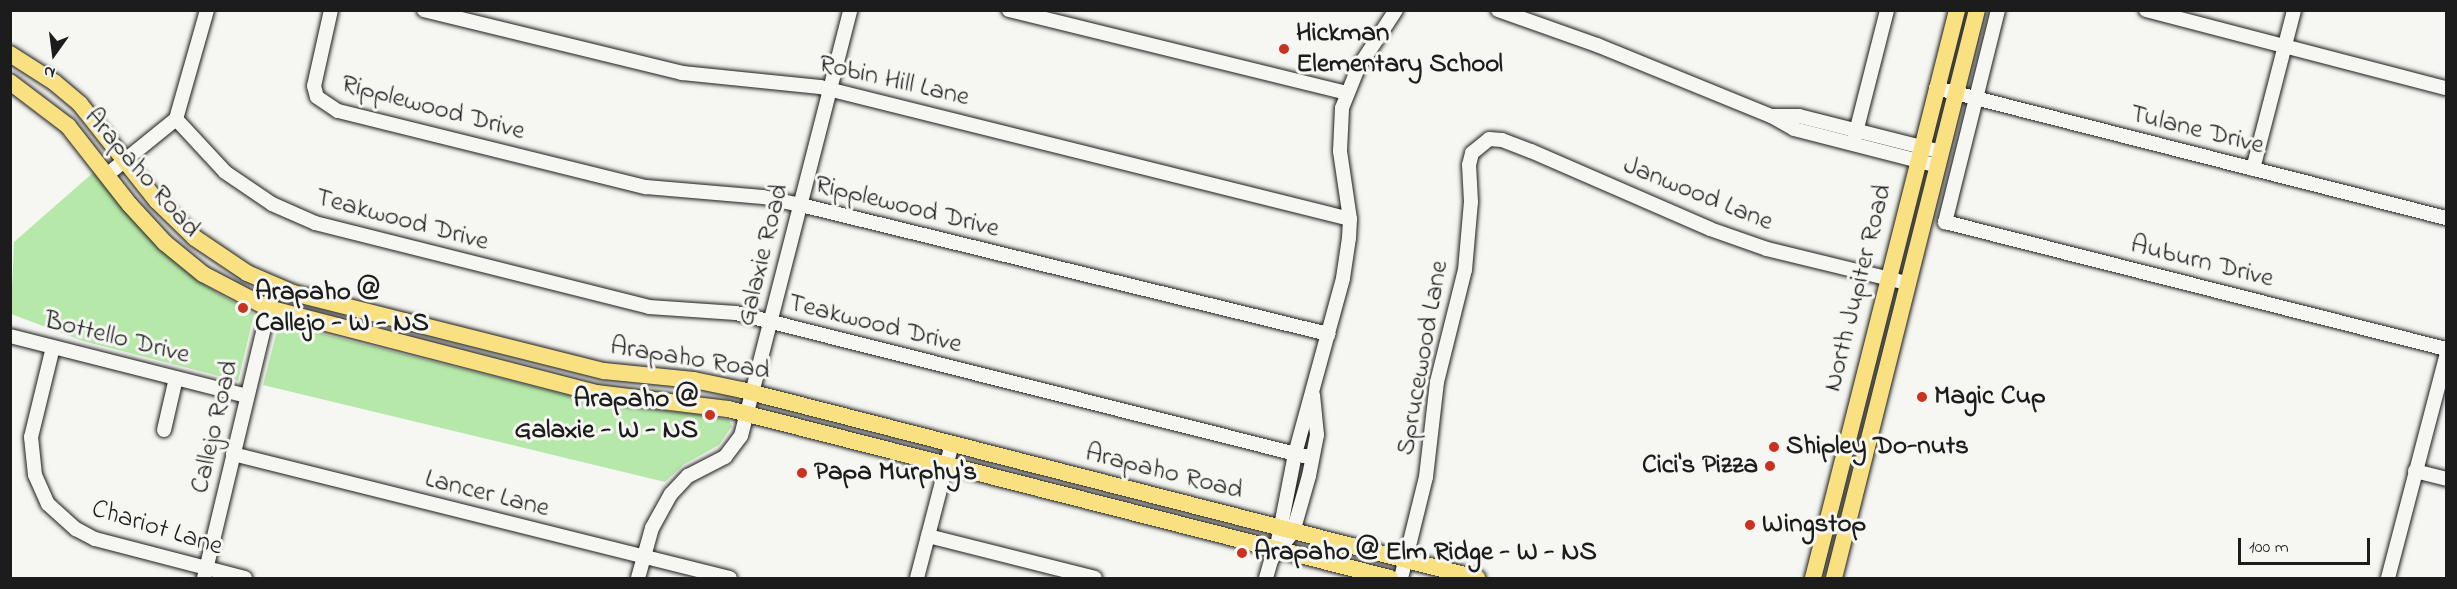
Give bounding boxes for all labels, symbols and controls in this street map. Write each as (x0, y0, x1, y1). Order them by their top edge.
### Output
place label: Hickman Elementary School (1296, 17, 1503, 80)
north arrow (24, 24, 84, 84)
marker: Hickman Elementary School (1277, 42, 1291, 56)
street label: Robin Hill Lane (815, 48, 973, 114)
text: N (41, 59, 58, 84)
street label: Ripplewood Drive (338, 68, 528, 148)
street label: Tulane Drive (2127, 98, 2267, 162)
street label: Arapaho Road (77, 102, 207, 244)
street label: Janwood Lane (1618, 149, 1778, 239)
street label: Ripplewood Drive (811, 168, 1003, 246)
street label: Teakwood Drive (312, 181, 492, 259)
street label: Galaxie Road (730, 181, 796, 329)
street label: North Jupiter Road (1817, 181, 1899, 395)
street label: Auburn Drive (2127, 229, 2277, 295)
street label: Sprucewood Lane (1390, 258, 1456, 458)
place label: Arapaho @ Callejo - W - NS (255, 276, 429, 339)
street label: Teakwood Drive (785, 287, 965, 361)
marker: Arapaho @ Callejo - W - NS (236, 301, 250, 315)
street label: Bottello Drive (41, 304, 193, 372)
street label: Arapaho Road (608, 330, 772, 388)
street label: Callejo Road (184, 357, 246, 497)
place label: Magic Cup (1934, 381, 2046, 413)
place label: Arapaho @ Galaxie - W - NS (515, 383, 698, 446)
marker: Magic Cup (1915, 390, 1929, 404)
marker: Arapaho @ Galaxie - W - NS (703, 408, 717, 422)
place label: Shipley Do-nuts (1786, 431, 1969, 463)
street label: Arapaho Road (1082, 437, 1246, 507)
marker: Shipley Do-nuts (1767, 440, 1781, 454)
place label: Cici's Pizza (1642, 450, 1758, 482)
place label: Papa Murphy's (814, 457, 977, 489)
marker: Cici's Pizza (1763, 459, 1777, 473)
street label: Lancer Lane (421, 463, 553, 525)
marker: Papa Murphy's (795, 466, 809, 480)
street label: Chariot Lane (88, 493, 226, 563)
place label: Wingstop (1762, 509, 1866, 541)
marker: Wingstop (1743, 518, 1757, 532)
scale bar (2241, 526, 2373, 564)
text: 100 m (2249, 535, 2289, 561)
place label: Arapaho @ Elm Ridge - W - NS (1254, 537, 1597, 569)
marker: Arapaho @ Elm Ridge - W - NS (1235, 546, 1249, 560)

